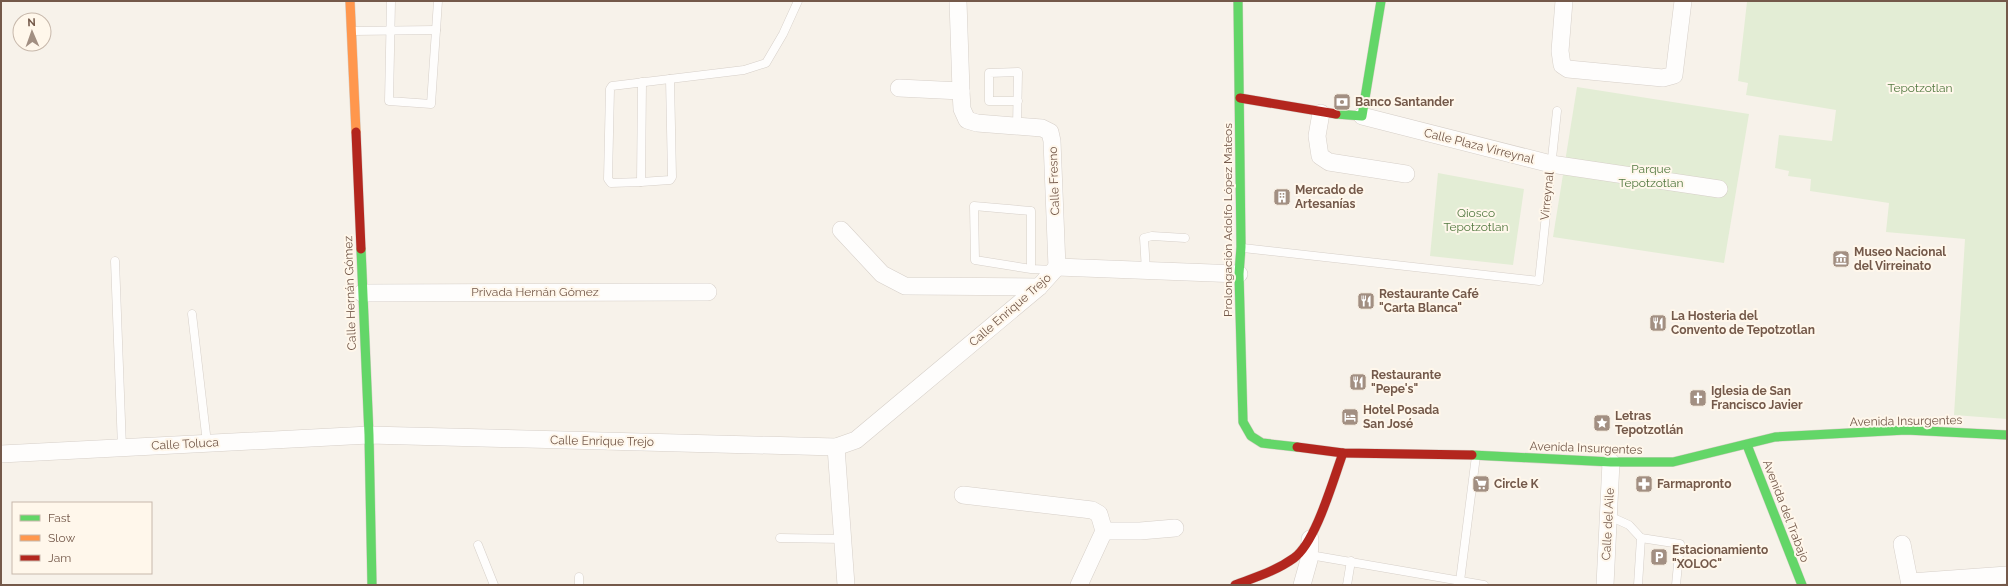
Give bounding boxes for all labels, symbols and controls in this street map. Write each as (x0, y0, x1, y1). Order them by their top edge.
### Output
north arrow (12, 12, 52, 52)
text: N (27, 16, 36, 29)
park label: Tepotzotlan (1887, 81, 1953, 95)
bank icon: Banco Santander (1332, 92, 1352, 112)
place label: Banco Santander (1355, 95, 1454, 109)
street label: Prolongación Adolfo López Mateos (1221, 123, 1235, 317)
street label: Calle Plaza Virreynal (1423, 126, 1536, 167)
street label: Calle Fresno (1046, 146, 1062, 216)
park label: Parque Tepotzotlan (1618, 162, 1684, 190)
street label: Virreynal (1537, 170, 1557, 221)
place label: Mercado de Artesanías (1295, 183, 1364, 211)
building icon: Mercado de Artesanías (1272, 187, 1292, 207)
park label: Qiosco Tepotzotlan (1443, 206, 1509, 234)
street label: Calle Hernán Gómez (341, 235, 359, 351)
place label: Museo Nacional del Virreinato (1854, 245, 1946, 273)
museum icon: Museo Nacional del Virreinato (1831, 249, 1851, 269)
street label: Calle Enrique Trejo (966, 271, 1054, 349)
street label: Privada Hernán Gómez (471, 285, 599, 299)
place label: Restaurante Café "Carta Blanca" (1379, 287, 1479, 315)
restaurant icon: Restaurante Café "Carta Blanca" (1356, 291, 1376, 311)
place label: La Hosteria del Convento de Tepotzotlan (1671, 309, 1815, 337)
restaurant icon: La Hosteria del Convento de Tepotzotlan (1648, 313, 1668, 333)
place label: Restaurante "Pepe's" (1371, 368, 1441, 396)
restaurant icon: Restaurante "Pepe's" (1348, 372, 1368, 392)
place label: Iglesia de San Francisco Javier (1711, 384, 1803, 412)
church icon: Iglesia de San Francisco Javier (1688, 388, 1708, 408)
place label: Hotel Posada San José (1363, 403, 1439, 431)
hotel icon: Hotel Posada San José (1340, 407, 1360, 427)
place label: Letras Tepotzotlán (1615, 409, 1683, 437)
place icon: Letras Tepotzotlán (1592, 413, 1612, 433)
street label: Avenida Insurgentes (1850, 413, 1963, 429)
street label: Calle Enrique Trejo (550, 433, 654, 449)
street label: Calle Toluca (151, 435, 219, 453)
street label: Avenida Insurgentes (1529, 439, 1643, 457)
street label: Avenida del Trabajo (1760, 458, 1812, 564)
supermarket icon: Circle K (1471, 474, 1491, 494)
pharmacy icon: Farmapronto (1634, 474, 1654, 494)
place label: Circle K (1494, 477, 1539, 491)
place label: Farmapronto (1657, 477, 1731, 491)
street label: Calle del Aile (1599, 487, 1617, 561)
legend (12, 502, 152, 574)
text: Fast (48, 511, 71, 525)
text: Slow (48, 531, 75, 545)
place label: Estacionamiento "XOLOC" (1672, 543, 1768, 571)
parking icon: Estacionamiento "XOLOC" (1649, 547, 1669, 567)
text: Jam (48, 551, 71, 565)

